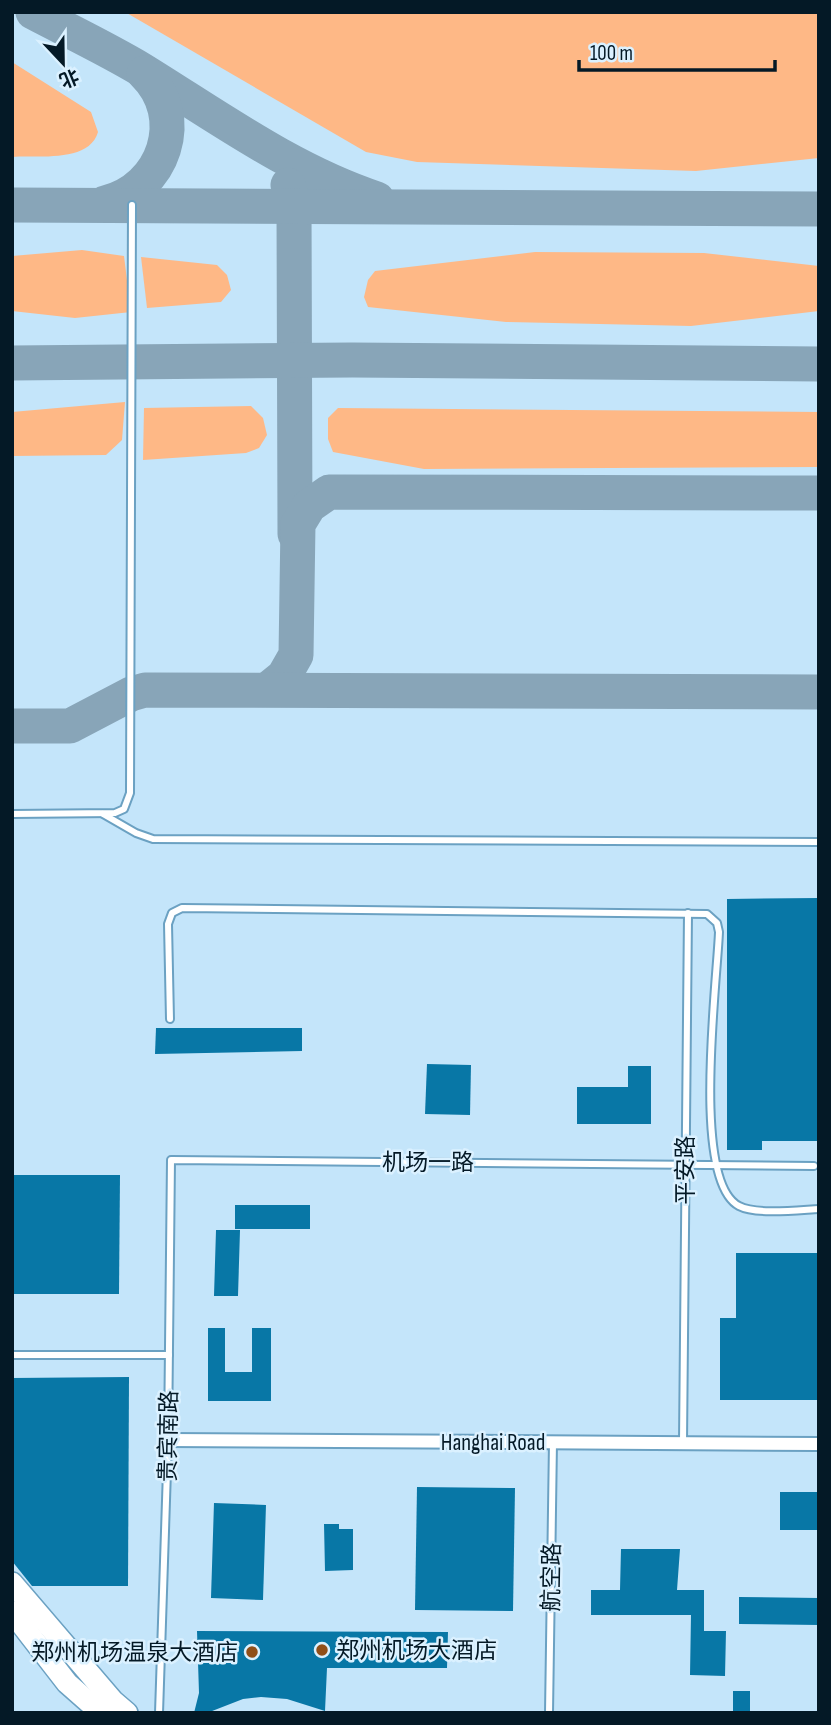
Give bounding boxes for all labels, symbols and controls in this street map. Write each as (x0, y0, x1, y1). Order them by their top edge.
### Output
north arrow (28, 28, 98, 98)
scale bar (579, 28, 775, 72)
text: 100 m (590, 41, 633, 66)
text: 北 (56, 63, 82, 92)
street label: 平安路 (672, 1136, 700, 1205)
street label: 机场一路 (382, 1149, 474, 1177)
street label: 贵宾南路 (154, 1390, 184, 1482)
street label: Hanghai Road (441, 1429, 545, 1457)
street label: 航空路 (537, 1542, 567, 1612)
place label: 郑州机场大酒店 (336, 1637, 497, 1665)
place label: 郑州机场温泉大酒店 (31, 1639, 238, 1667)
marker: 郑州机场大酒店 (314, 1642, 330, 1658)
marker: 郑州机场温泉大酒店 (244, 1644, 260, 1660)

